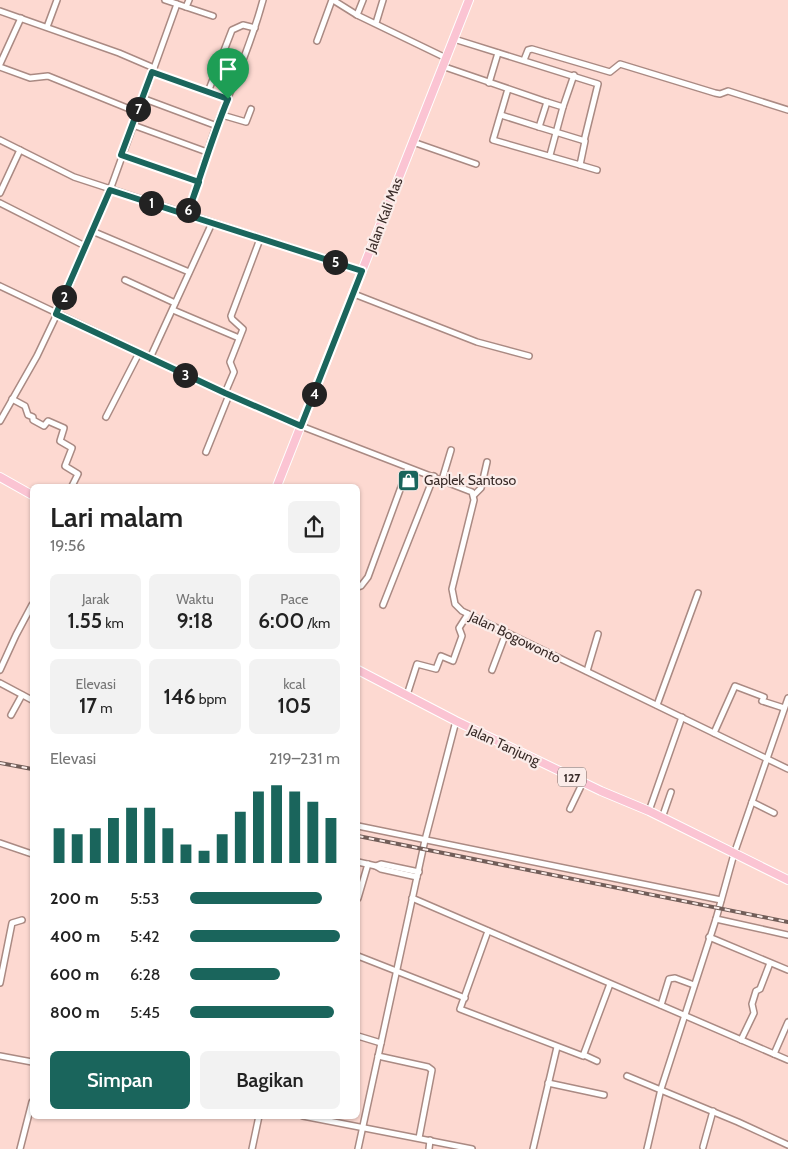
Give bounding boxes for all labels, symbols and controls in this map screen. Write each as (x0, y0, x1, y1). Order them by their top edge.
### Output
pin (207, 48, 249, 99)
icon: arrive (214, 55, 242, 83)
pin: 7 (126, 96, 150, 122)
text: 7 (135, 100, 142, 118)
street label: Jalan Kali Mas (361, 175, 407, 256)
pin: 1 (138, 190, 164, 216)
text: 1 (149, 194, 154, 212)
pin: 6 (176, 198, 200, 222)
text: 6 (185, 201, 192, 219)
pin: 5 (322, 250, 348, 274)
text: 5 (332, 253, 339, 271)
pin: 2 (52, 284, 76, 310)
text: 2 (61, 288, 68, 306)
pin: 3 (172, 362, 198, 388)
text: 3 (182, 366, 189, 384)
pin: 4 (302, 382, 326, 406)
text: 4 (310, 385, 319, 403)
shop icon: Gaplek Santoso (396, 468, 420, 492)
place label: Gaplek Santoso (424, 471, 517, 489)
text: Lari malam (50, 500, 183, 534)
button: share (288, 501, 340, 553)
text: 19:56 (50, 536, 85, 555)
text: Jarak (82, 590, 109, 608)
text: Waktu (176, 590, 214, 608)
text: Pace (280, 590, 308, 608)
street label: Jalan Bogowonto (465, 607, 564, 667)
text: 1.55 (68, 608, 102, 633)
text: 9:18 (177, 608, 213, 633)
text: 6:00 (258, 608, 304, 633)
text: km (102, 614, 124, 632)
text: /km (304, 614, 330, 632)
text: Elevasi (75, 675, 116, 693)
text: kcal (283, 675, 306, 693)
text: 146 (164, 684, 195, 709)
text: bpm (195, 690, 226, 708)
text: 17 (79, 693, 97, 718)
text: 105 (278, 693, 311, 718)
text: m (97, 699, 112, 717)
street label: Jalan Tanjung (464, 720, 544, 770)
text: Elevasi (50, 749, 96, 768)
text: 219–231 m (269, 749, 340, 768)
road number: 127 (558, 768, 586, 786)
text: 200 m (50, 889, 99, 908)
text: 5:53 (130, 889, 159, 908)
text: 400 m (50, 927, 100, 946)
text: 5:42 (130, 927, 160, 946)
text: 600 m (50, 965, 99, 984)
text: 6:28 (130, 965, 161, 984)
text: 800 m (50, 1003, 100, 1022)
text: 5:45 (130, 1003, 160, 1022)
button: Simpan (50, 1051, 190, 1109)
button: Bagikan (200, 1051, 340, 1109)

